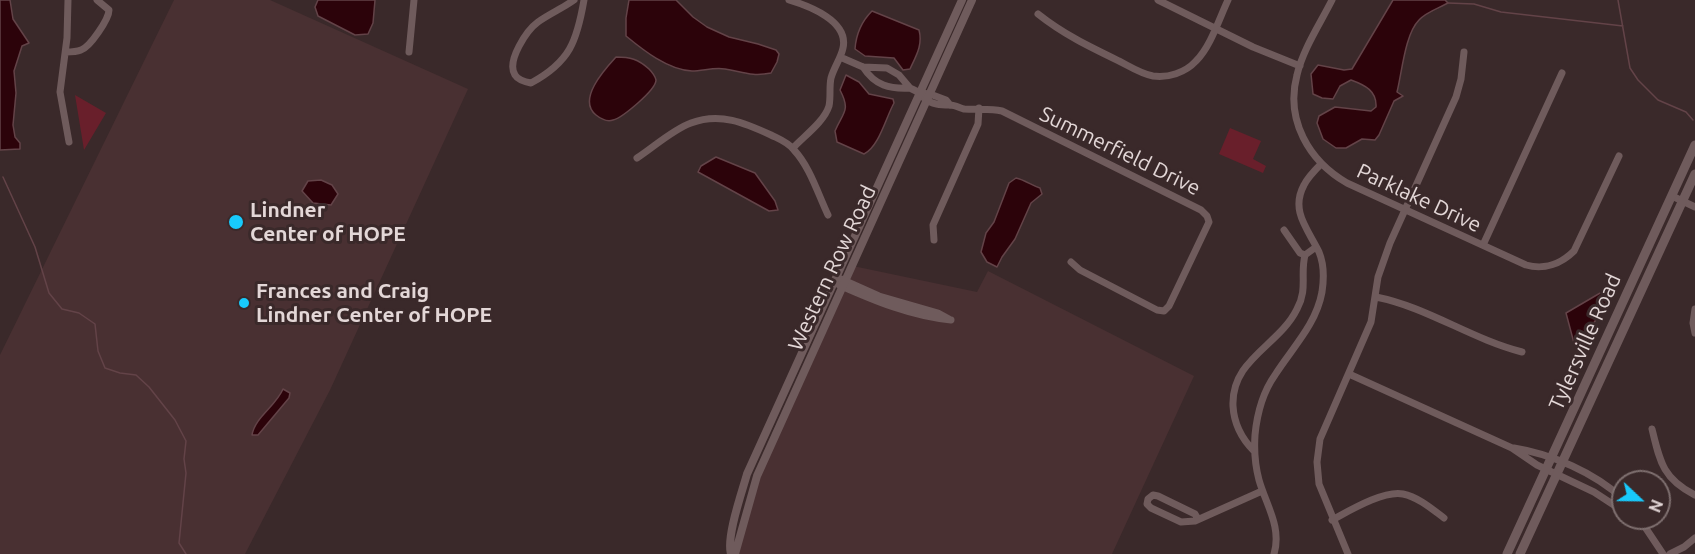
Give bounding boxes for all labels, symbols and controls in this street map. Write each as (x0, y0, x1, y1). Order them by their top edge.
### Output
street label: Summerfield Drive (1036, 101, 1204, 201)
street label: Parklake Drive (1353, 158, 1485, 238)
street label: Western Row Road (783, 181, 881, 355)
place label: Lindner Center of HOPE (250, 197, 406, 247)
marker: Lindner Center of HOPE (227, 213, 245, 231)
street label: Tylersville Road (1544, 270, 1626, 414)
place label: Frances and Craig Lindner Center of HOPE (256, 278, 492, 328)
marker: Frances and Craig Lindner Center of HOPE (237, 296, 251, 310)
north arrow (1611, 470, 1671, 530)
text: N (1645, 497, 1666, 515)

